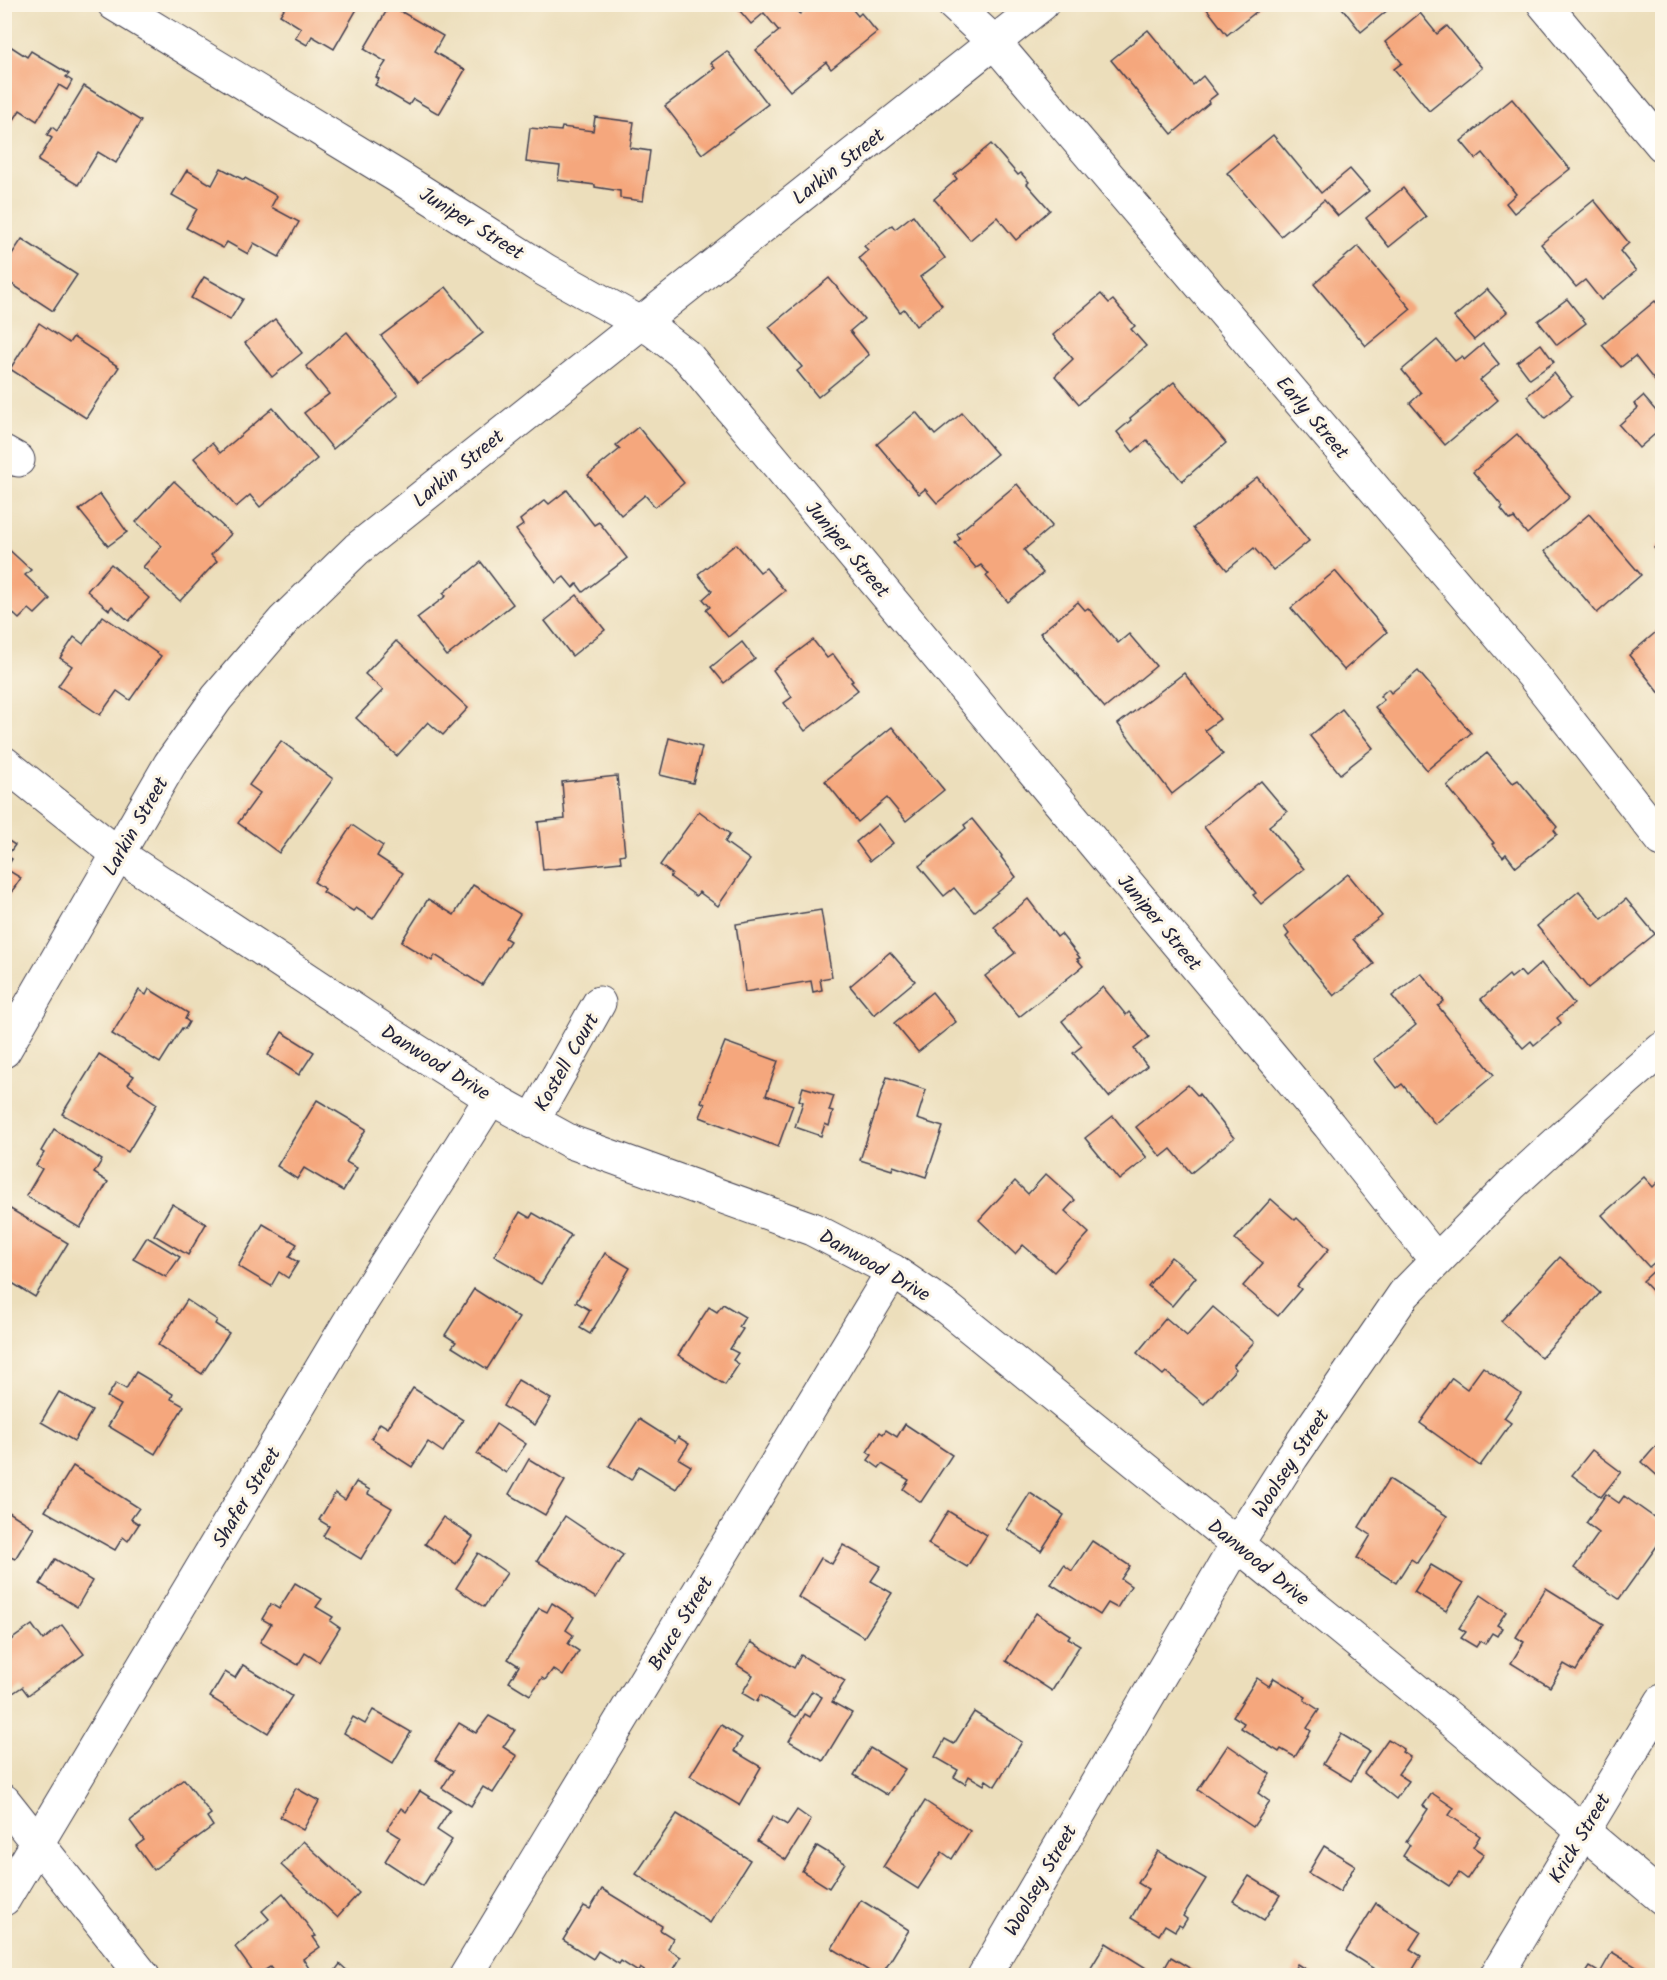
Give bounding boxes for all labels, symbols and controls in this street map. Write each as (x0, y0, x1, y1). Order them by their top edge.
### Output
street label: Larkin Street (786, 121, 893, 214)
street label: Juniper Street (412, 180, 530, 270)
street label: Early Street (1267, 369, 1356, 467)
street label: Larkin Street (406, 422, 512, 517)
street label: Juniper Street (796, 495, 897, 606)
street label: Larkin Street (95, 771, 178, 883)
street label: Juniper Street (1108, 868, 1209, 979)
street label: Kostell Court (527, 1008, 609, 1118)
street label: Danwood Drive (374, 1017, 496, 1110)
street label: Danwood Drive (812, 1222, 936, 1312)
street label: Woolsey Street (1244, 1403, 1339, 1525)
street label: Shafer Street (205, 1441, 291, 1555)
street label: Danwood Drive (1199, 1512, 1316, 1615)
street label: Bruce Street (641, 1570, 723, 1678)
street label: Krick Street (1541, 1788, 1620, 1890)
street label: Woolsey Street (997, 1819, 1087, 1943)

